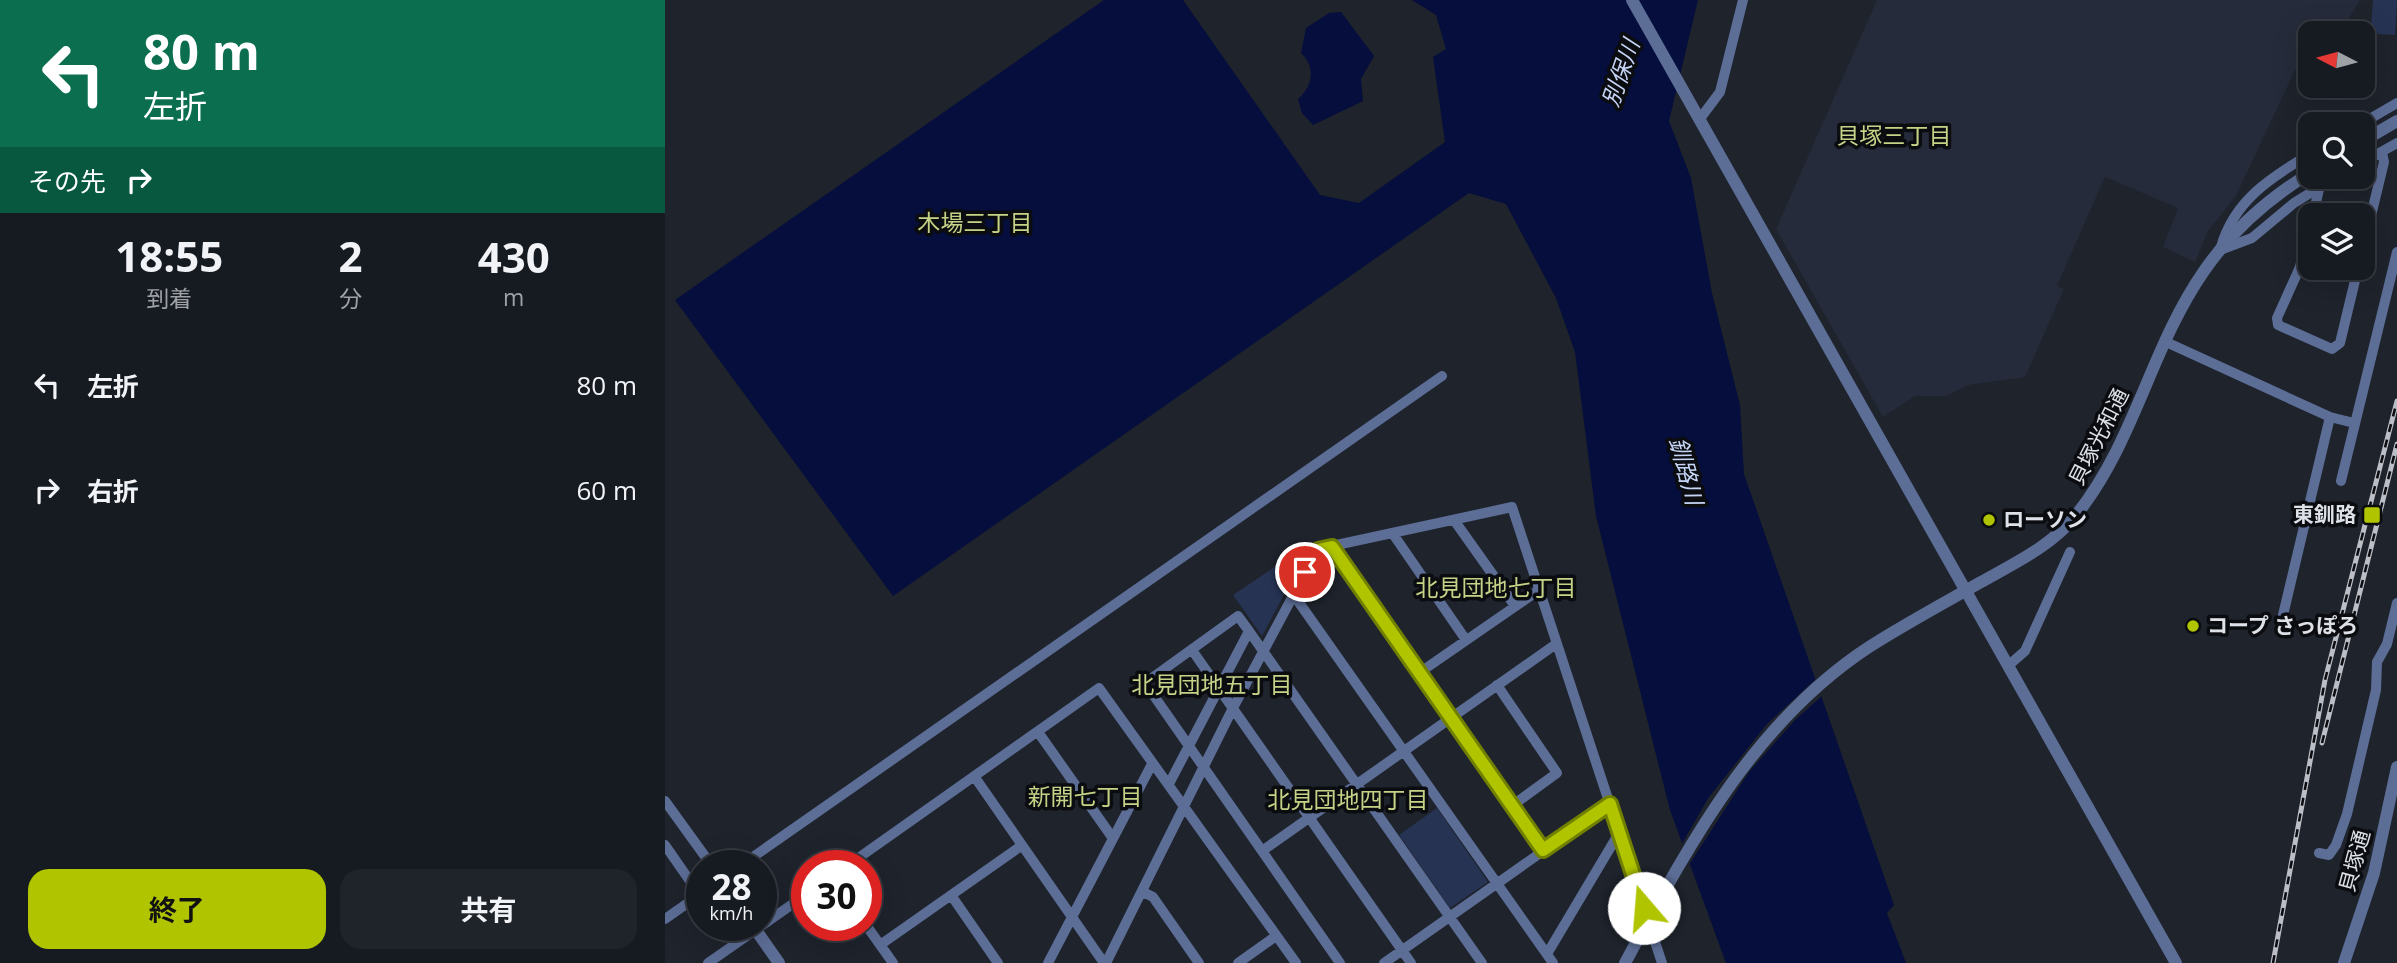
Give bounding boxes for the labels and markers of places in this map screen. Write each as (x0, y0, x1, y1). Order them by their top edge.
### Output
place label: 東釧路 (2293, 500, 2356, 528)
place label: ローソン (2003, 505, 2087, 533)
marker: 東釧路 (2362, 505, 2382, 525)
marker: ローソン (1981, 512, 1997, 528)
pin (1275, 542, 1335, 602)
place label: コープ さっぽろ (2207, 611, 2358, 639)
marker: コープ さっぽろ (2185, 618, 2201, 634)

